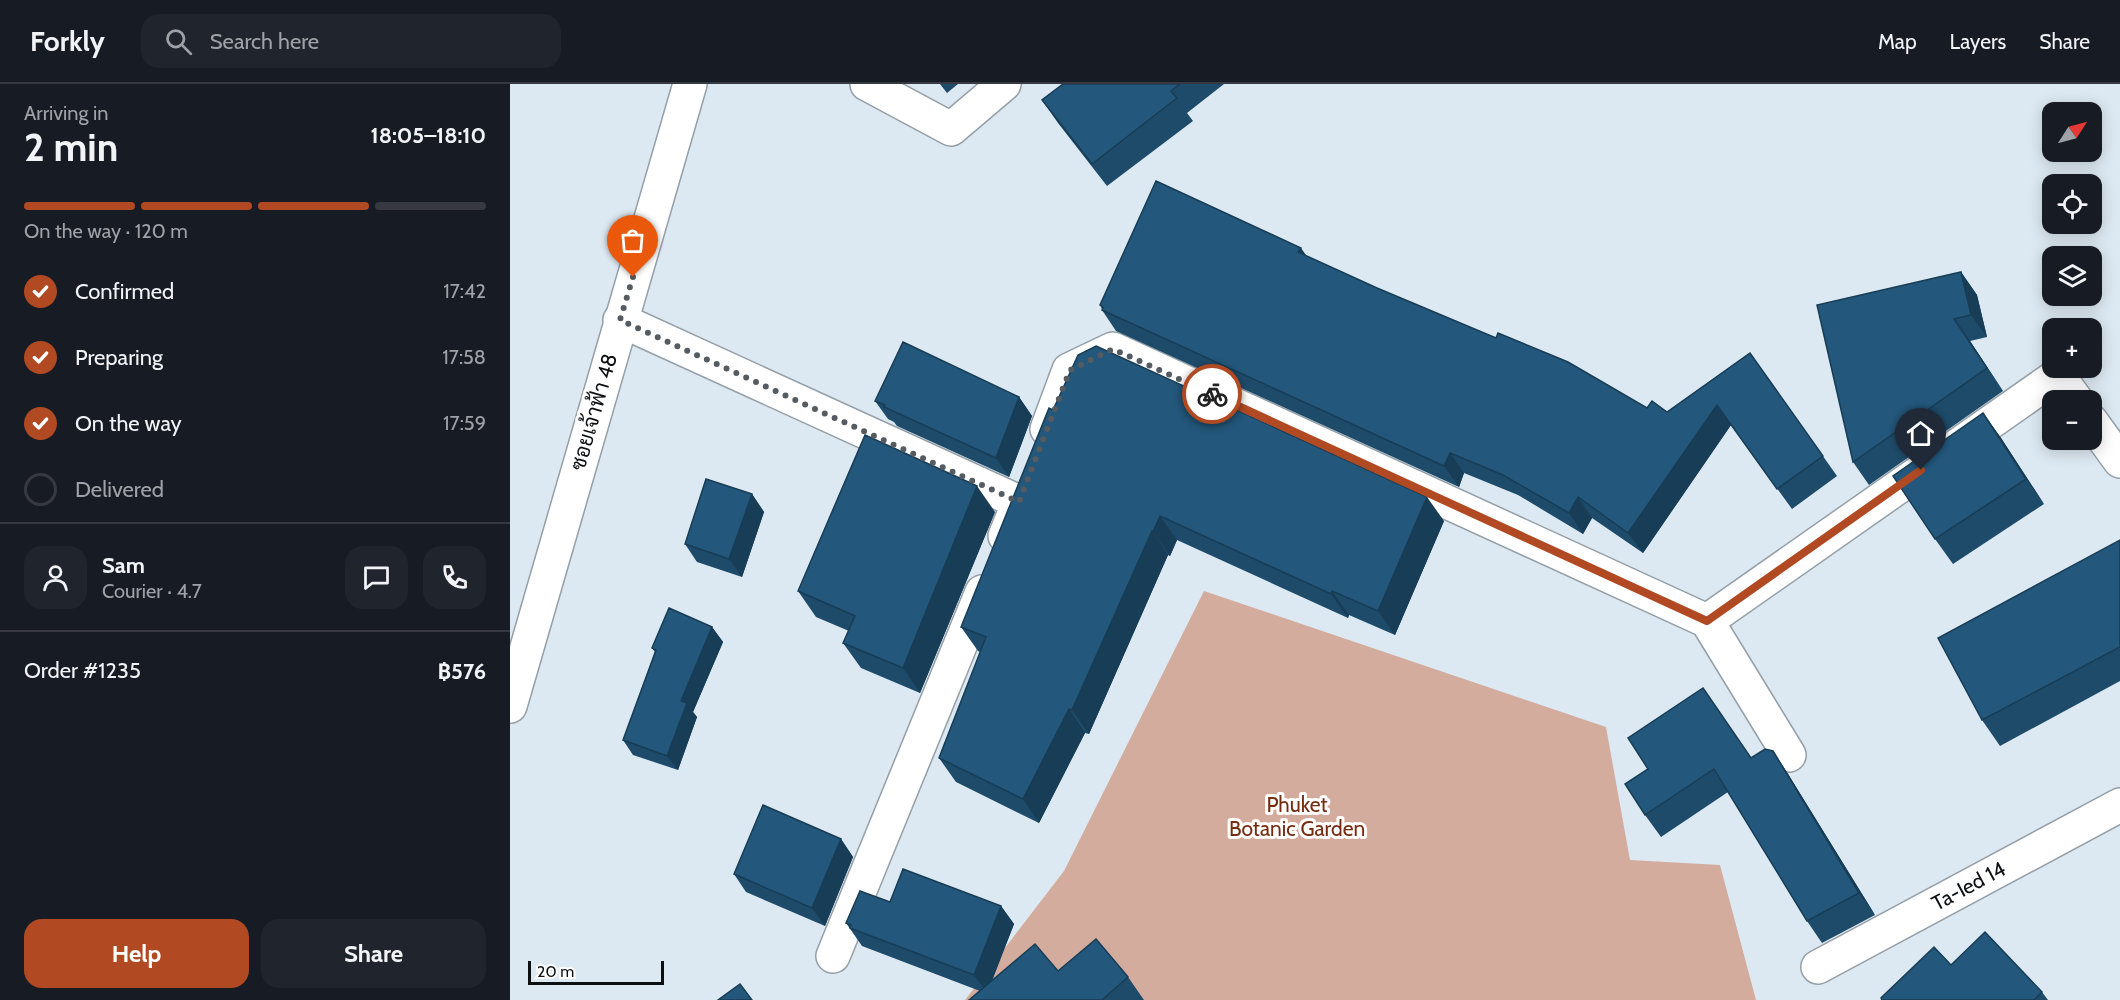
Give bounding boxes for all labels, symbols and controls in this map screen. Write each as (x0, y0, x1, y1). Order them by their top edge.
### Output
search box (141, 14, 561, 68)
text: Forkly (30, 24, 105, 58)
icon: search (162, 25, 195, 58)
text: Search here (210, 28, 319, 55)
text: Map (1878, 29, 1917, 54)
text: Layers (1950, 29, 2006, 54)
text: Share (2039, 29, 2090, 54)
text: Arriving in (24, 101, 108, 125)
north arrow (2042, 102, 2102, 162)
map controls (2042, 102, 2102, 450)
text: 18:05–18:10 (371, 122, 486, 149)
text: 2 min (24, 123, 118, 171)
button: locate (2042, 174, 2102, 234)
pin (607, 215, 658, 277)
text: On the way · 120 m (24, 219, 188, 243)
icon: bag (616, 224, 649, 257)
button: layers (2042, 246, 2102, 306)
icon: check (24, 275, 57, 308)
text: Confirmed (75, 278, 174, 305)
text: 17:42 (443, 279, 486, 303)
button: + (2042, 318, 2102, 378)
icon: check (24, 341, 57, 374)
text: Preparing (75, 344, 163, 371)
text: 17:58 (442, 345, 486, 369)
street label: ซอยเจ้าฟ้า 48 (564, 350, 622, 473)
courier (1182, 364, 1242, 424)
icon: bike (1196, 378, 1229, 411)
button: − (2042, 390, 2102, 450)
icon: check (24, 407, 57, 440)
pin (1895, 408, 1946, 470)
text: On the way (75, 410, 182, 437)
text: 17:59 (443, 411, 486, 435)
icon: home (1904, 417, 1937, 450)
text: Delivered (75, 476, 164, 503)
button: person (24, 546, 87, 609)
button: chat (345, 546, 408, 609)
button: phone (423, 546, 486, 609)
text: Sam (102, 552, 145, 579)
text: Courier · 4.7 (102, 579, 202, 603)
text: Order #1235 (24, 657, 141, 684)
text: ฿576 (438, 658, 486, 685)
park label: Phuket Botanic Garden (1229, 792, 1365, 841)
street label: Ta-Ied 14 (1927, 856, 2010, 916)
button: Help (24, 919, 249, 988)
button: Share (261, 919, 486, 988)
scale bar (528, 958, 664, 986)
text: 20 m (537, 962, 574, 981)

